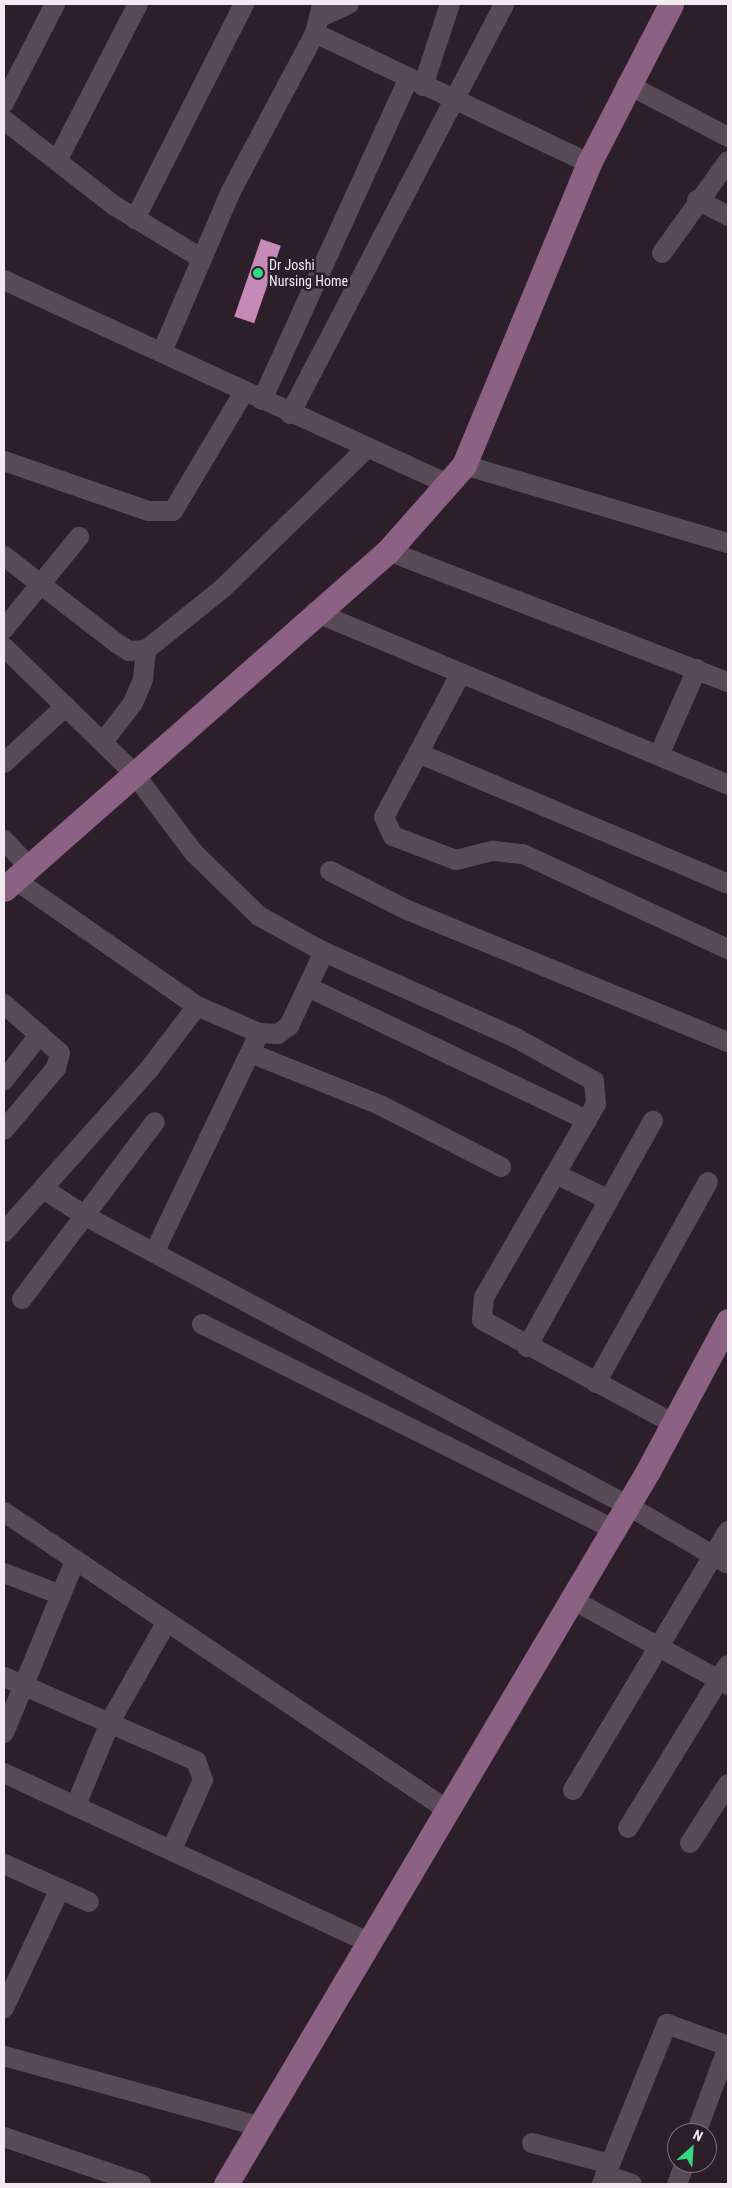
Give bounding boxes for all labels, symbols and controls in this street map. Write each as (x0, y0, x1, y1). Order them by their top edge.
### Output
place label: Dr Joshi Nursing Home (269, 257, 348, 290)
marker: Dr Joshi Nursing Home (251, 266, 265, 280)
north arrow (667, 2123, 717, 2173)
text: N (691, 2126, 705, 2144)

